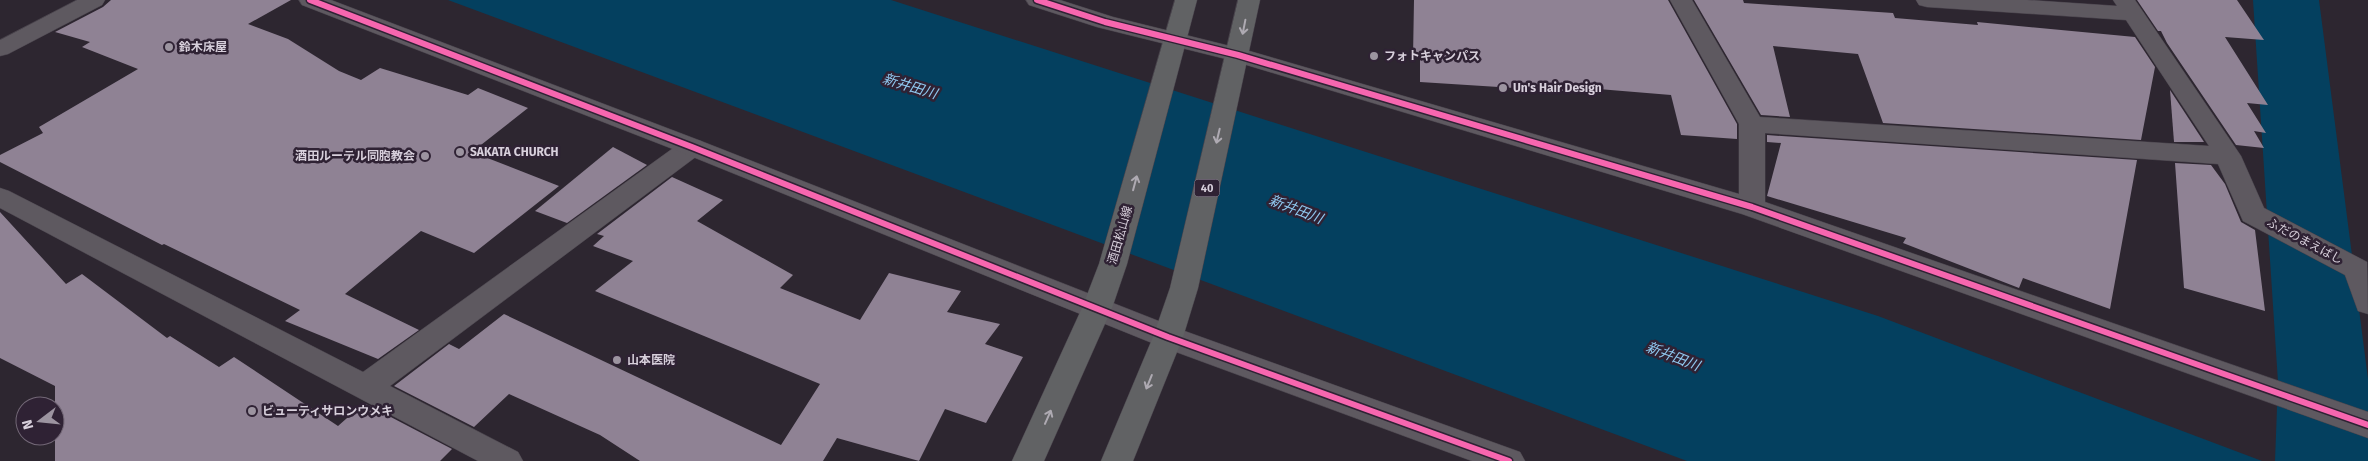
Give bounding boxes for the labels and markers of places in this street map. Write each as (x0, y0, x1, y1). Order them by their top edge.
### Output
place label: 鈴木床屋 (178, 40, 227, 54)
marker: 鈴木床屋 (163, 41, 175, 53)
place label: フォトキャンパス (1384, 49, 1480, 63)
marker: フォトキャンパス (1368, 50, 1380, 62)
place label: Un's Hair Design (1513, 81, 1602, 95)
marker: Un's Hair Design (1497, 82, 1509, 94)
place label: SAKATA CHURCH (470, 145, 559, 159)
marker: SAKATA CHURCH (454, 146, 466, 158)
place label: 酒田ルーテル同胞教会 (295, 149, 415, 163)
marker: 酒田ルーテル同胞教会 (419, 150, 431, 162)
place label: 山本医院 (627, 353, 675, 367)
marker: 山本医院 (611, 354, 623, 366)
place label: ビューティサロンウメキ (262, 404, 393, 418)
marker: ビューティサロンウメキ (246, 405, 258, 417)

